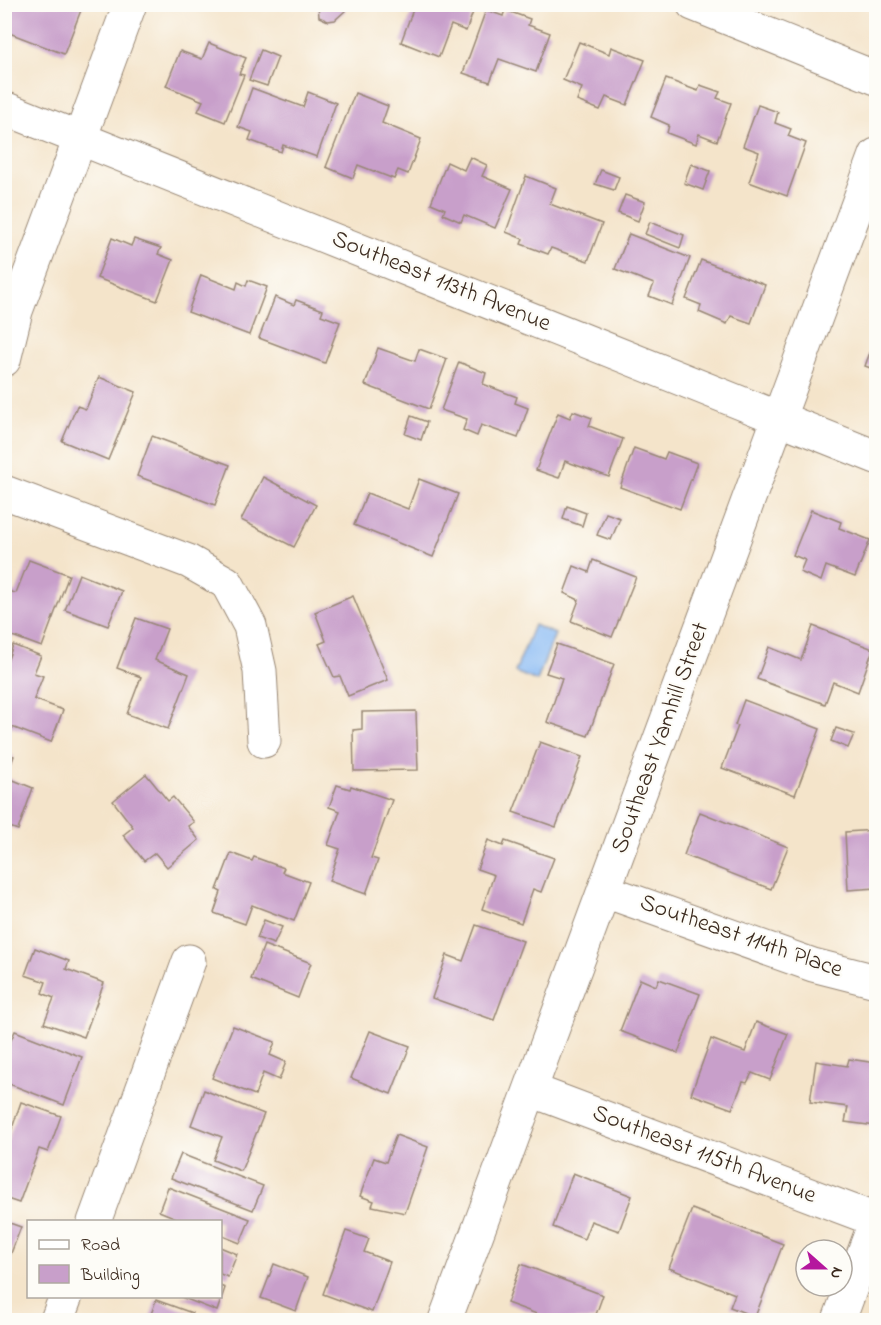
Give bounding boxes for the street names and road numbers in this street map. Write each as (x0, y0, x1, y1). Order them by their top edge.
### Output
street label: Southeast 113th Avenue (326, 222, 556, 342)
street label: Southeast Yamhill Street (603, 617, 719, 859)
street label: Southeast 114th Place (635, 886, 847, 988)
street label: Southeast 115th Avenue (587, 1096, 821, 1214)

